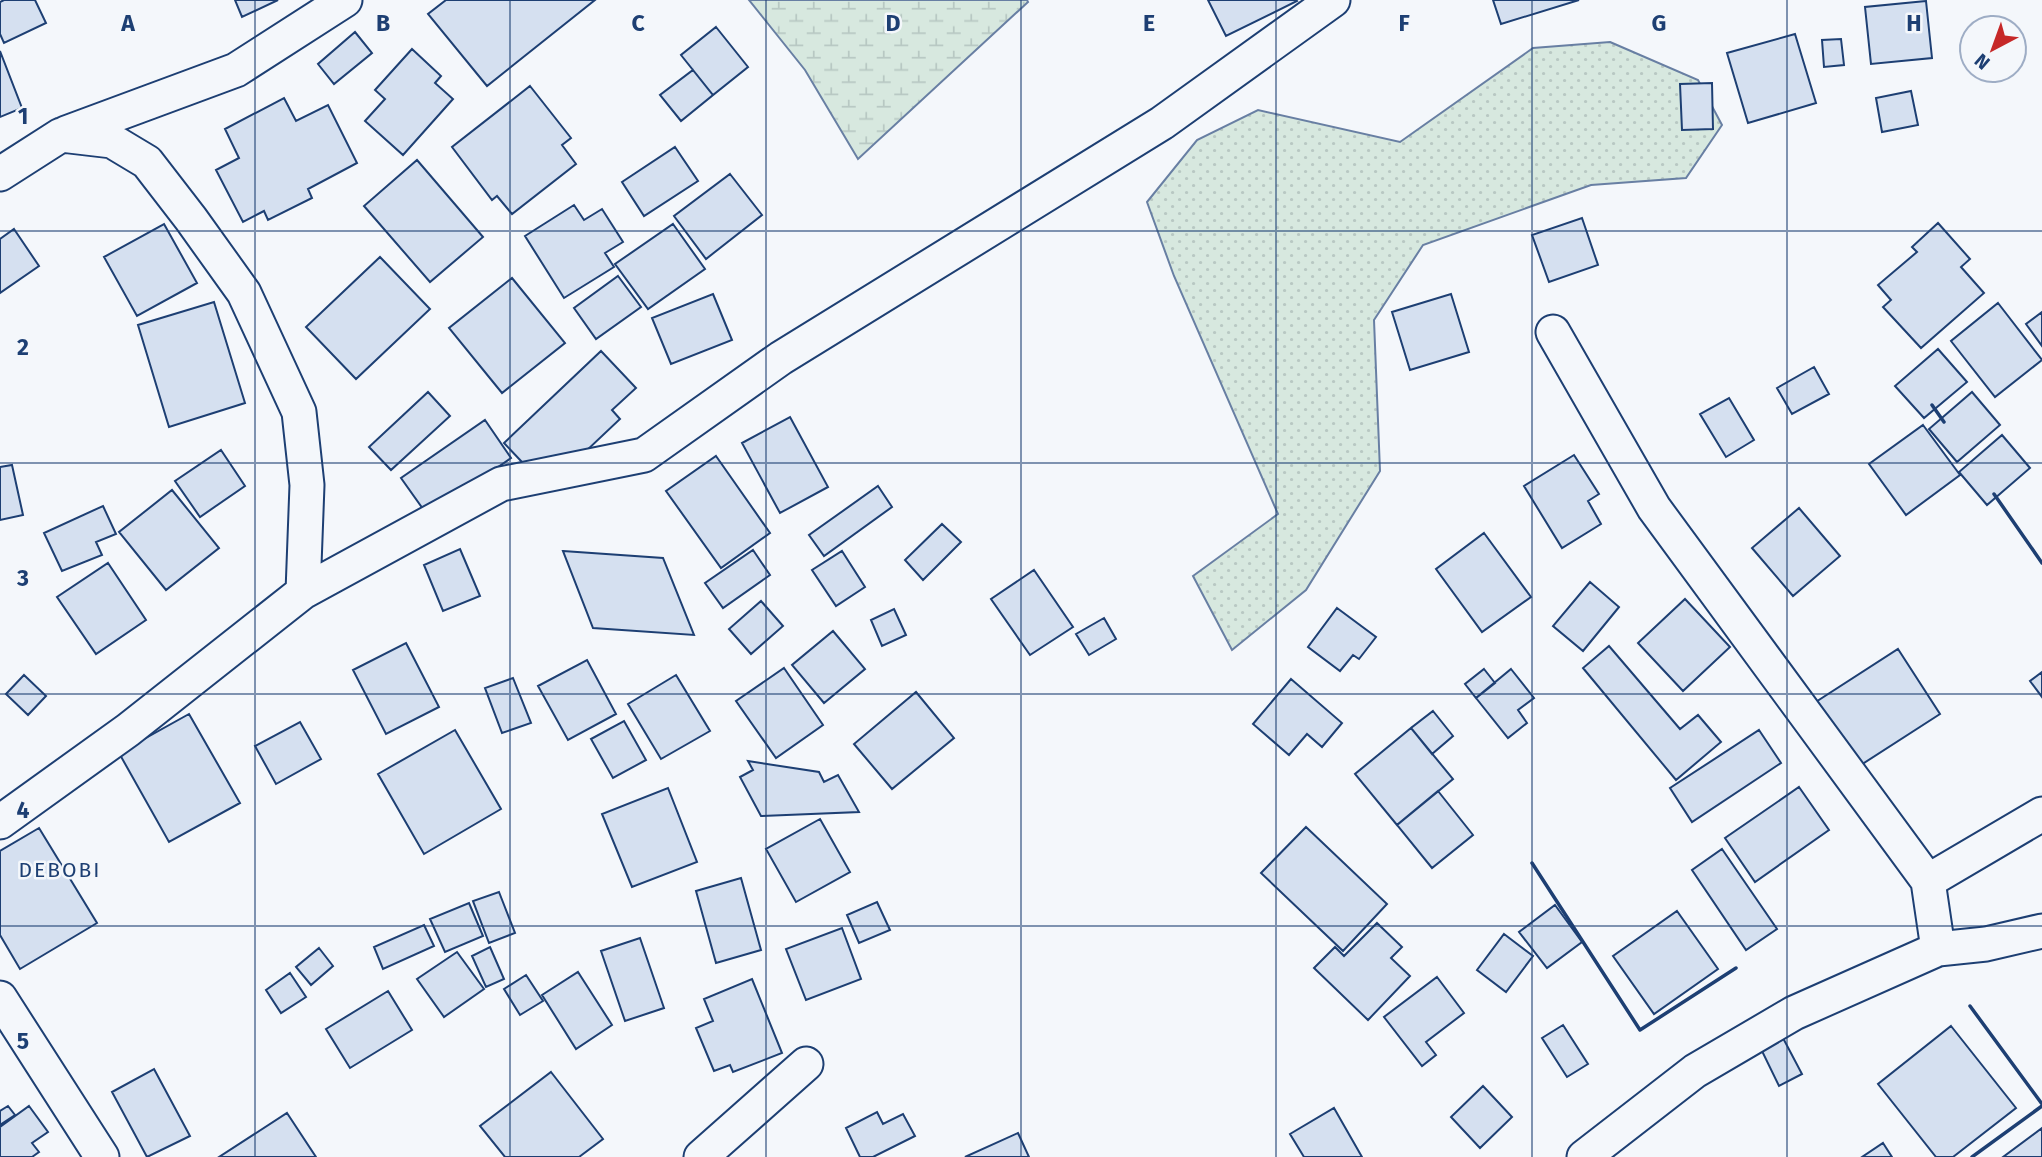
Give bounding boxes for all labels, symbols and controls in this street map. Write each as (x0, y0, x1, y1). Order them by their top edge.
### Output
text: A (120, 9, 135, 37)
text: B (376, 9, 390, 37)
text: C (631, 9, 645, 37)
text: D (886, 9, 901, 37)
text: E (1143, 9, 1155, 37)
text: F (1398, 9, 1410, 37)
text: G (1652, 9, 1666, 37)
text: H (1906, 9, 1922, 37)
north arrow (1958, 14, 2028, 84)
text: N (1970, 49, 1994, 74)
text: 1 (18, 102, 28, 130)
text: 2 (17, 333, 29, 361)
text: 3 (16, 564, 29, 592)
text: 4 (17, 796, 30, 824)
district label: DEBOBI (18, 857, 102, 883)
text: 5 (17, 1027, 29, 1055)

